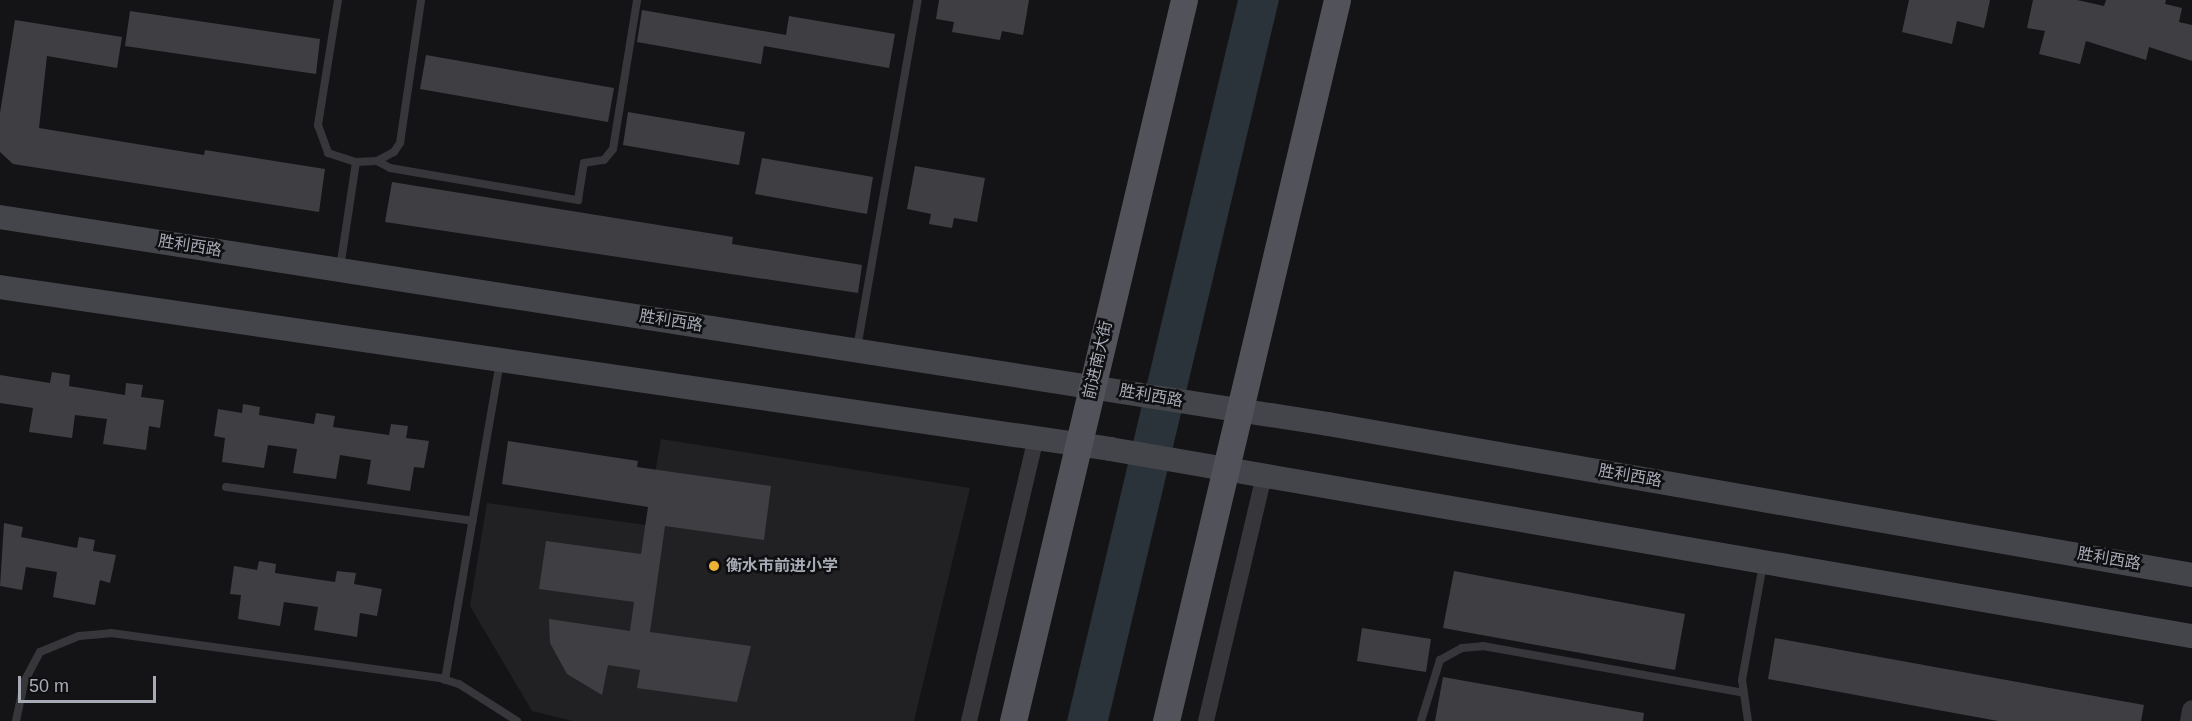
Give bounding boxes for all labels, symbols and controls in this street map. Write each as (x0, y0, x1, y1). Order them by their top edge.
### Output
street label: 胜利西路 (157, 232, 223, 260)
street label: 胜利西路 (638, 307, 704, 335)
street label: 前进南大街 (1080, 319, 1116, 401)
street label: 胜利西路 (1118, 381, 1184, 411)
street label: 胜利西路 (1597, 461, 1663, 491)
street label: 胜利西路 (2076, 544, 2142, 574)
place label: 衡水市前进小学 (726, 556, 838, 576)
marker: 衡水市前进小学 (707, 559, 721, 573)
scale bar (21, 664, 159, 702)
text: 50 m (29, 676, 69, 696)

